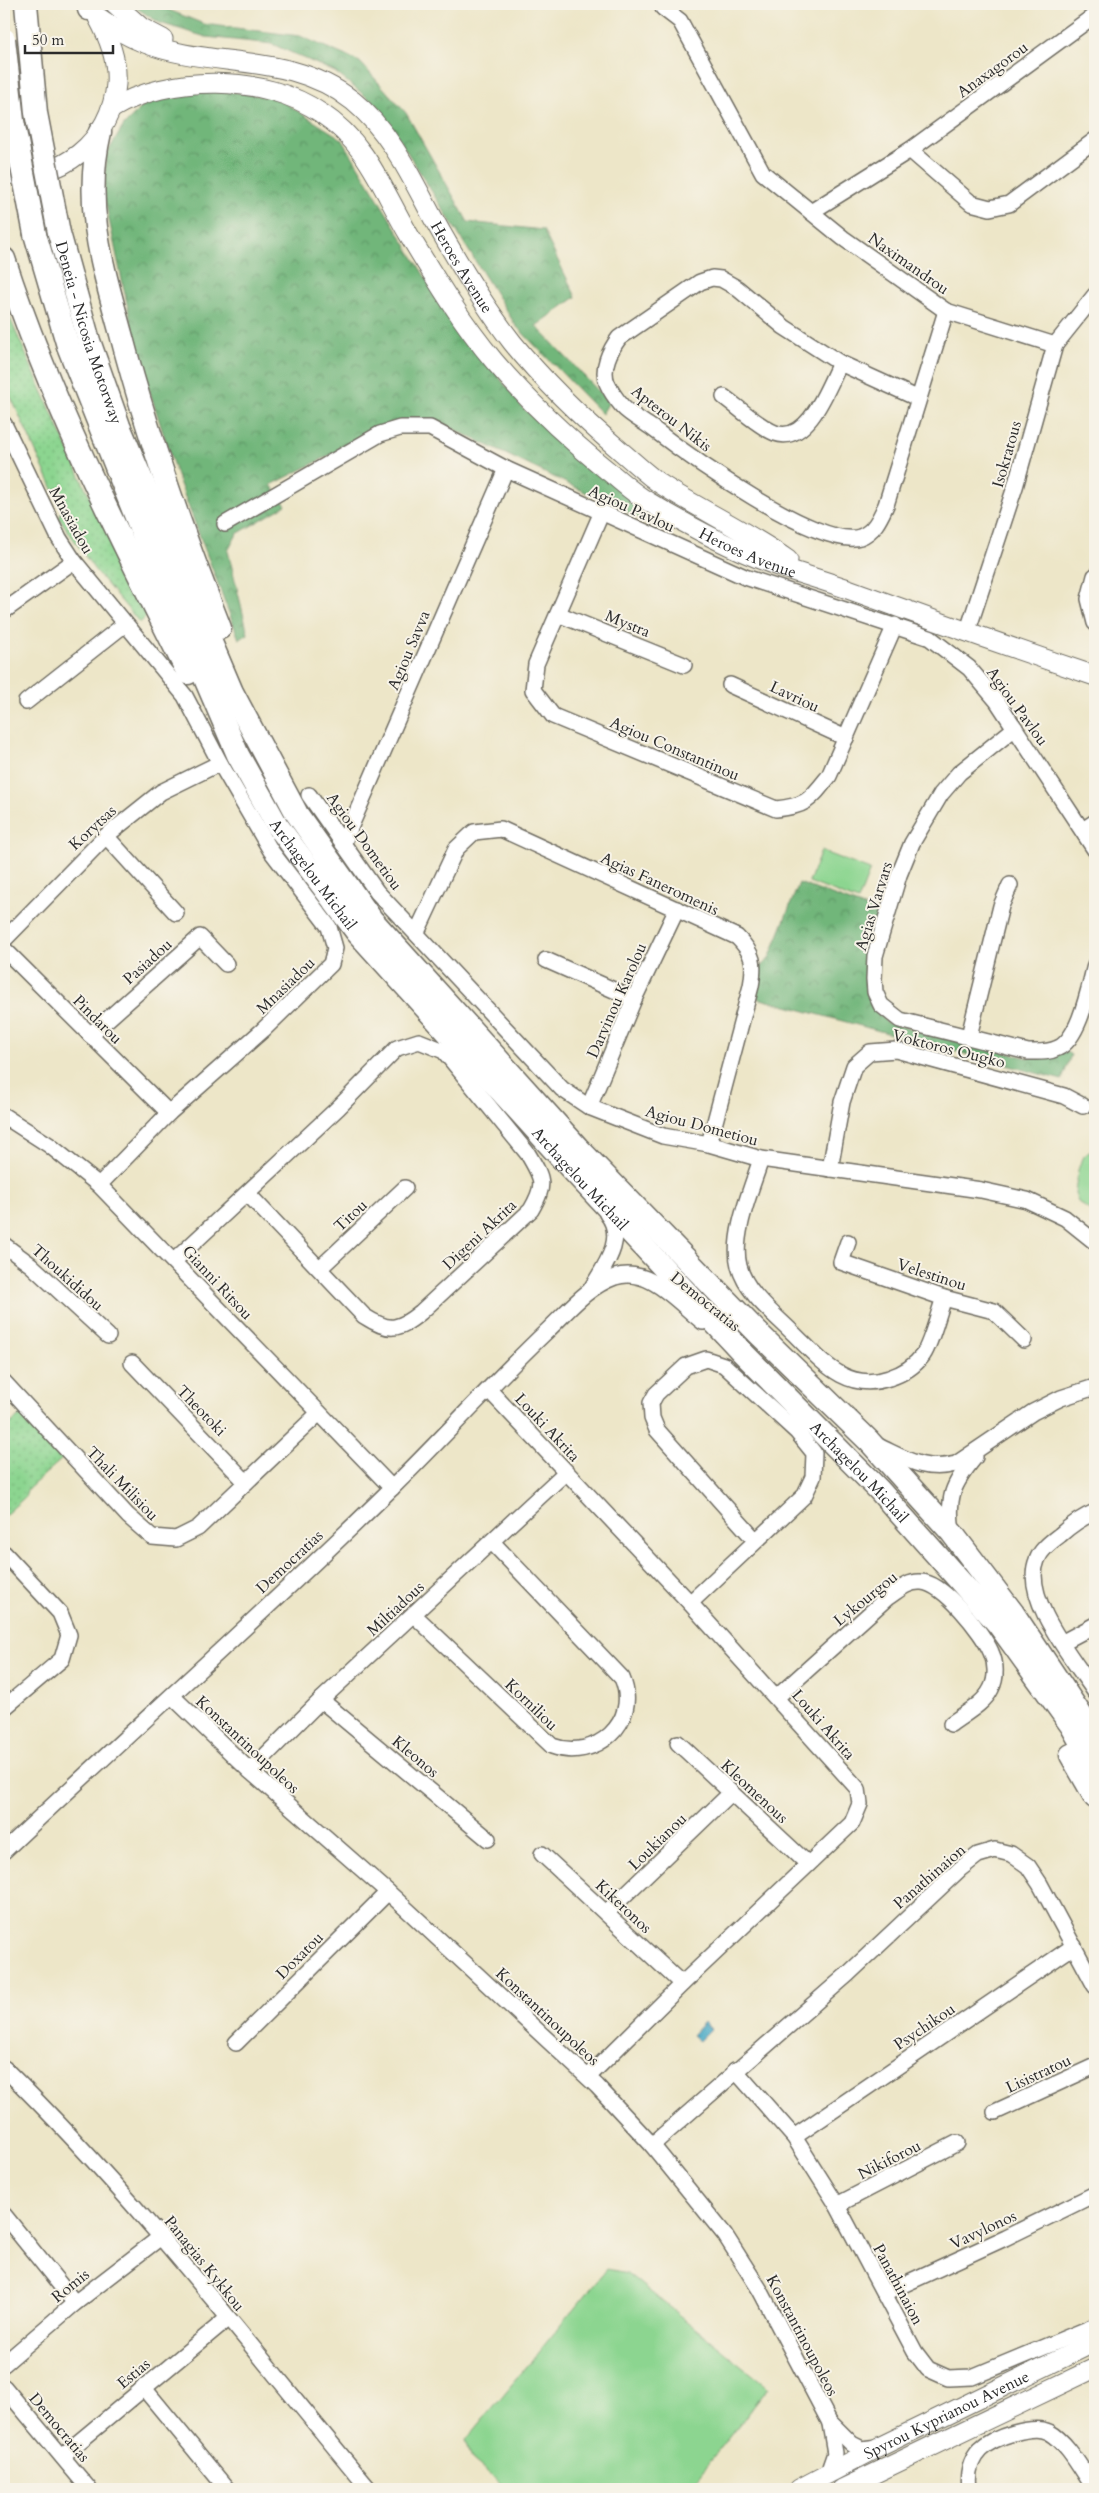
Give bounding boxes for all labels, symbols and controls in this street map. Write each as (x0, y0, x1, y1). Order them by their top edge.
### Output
scale bar (25, 22, 112, 54)
text: 50 m (32, 30, 64, 50)
street label: Anaxagorou (952, 36, 1033, 103)
street label: Heroes Avenue (425, 217, 498, 318)
street label: Naximandrou (863, 228, 954, 300)
street label: Deneia - Nicosia Motorway (50, 239, 128, 428)
street label: Apterou Nikis (627, 380, 716, 457)
street label: Isokratous (987, 418, 1027, 490)
street label: Agiou Pavlou (585, 480, 679, 538)
street label: Mnasiadou (44, 483, 99, 558)
street label: Heroes Avenue (695, 523, 799, 583)
street label: Mystra (602, 605, 653, 643)
street label: Agiou Savva (382, 607, 436, 694)
street label: Agiou Pavlou (981, 663, 1053, 751)
street label: Lavriou (766, 676, 823, 718)
street label: Agiou Constantinou (606, 712, 743, 786)
street label: Agiou Dometiou (321, 788, 407, 895)
street label: Korytsas (64, 800, 121, 855)
street label: Archagelou Michail (264, 815, 361, 935)
street label: Agias Faneromenis (597, 847, 722, 921)
street label: Agias Varvars (850, 859, 898, 954)
street label: Pasiadou (118, 934, 177, 990)
street label: Darvinou Karolou (582, 939, 652, 1062)
street label: Mnasiadou (252, 952, 320, 1019)
street label: Pindarou (68, 990, 127, 1049)
street label: Voktoros Ougko (890, 1024, 1008, 1074)
street label: Agiou Dometiou (643, 1100, 761, 1152)
street label: Archagelou Michail (526, 1122, 633, 1235)
street label: Titou (329, 1194, 373, 1237)
street label: Digeni Akrita (438, 1195, 522, 1275)
street label: Thoukididou (27, 1239, 108, 1316)
street label: Gianni Ritsou (177, 1241, 258, 1325)
street label: Velestinou (894, 1253, 969, 1297)
street label: Democratias (666, 1267, 745, 1337)
street label: Theotoki (171, 1380, 231, 1441)
street label: Louki Akrita (510, 1388, 585, 1467)
street label: Archagelou Michail (805, 1417, 913, 1528)
street label: Thali Milisiou (81, 1442, 164, 1526)
street label: Democratias (251, 1525, 328, 1599)
street label: Lykourgou (829, 1566, 902, 1631)
street label: Miltiadous (362, 1576, 429, 1641)
street label: Korniliou (500, 1674, 563, 1736)
street label: Louki Akrita (786, 1685, 860, 1765)
street label: Konstantinoupoleos (191, 1691, 304, 1799)
street label: Kleonos (387, 1731, 443, 1783)
street label: Kleomenous (716, 1755, 793, 1829)
street label: Loukianou (624, 1808, 692, 1875)
street label: Panathinaion (889, 1839, 970, 1914)
street label: Kikeronos (590, 1875, 656, 1939)
street label: Doxatou (271, 1927, 328, 1984)
street label: Konstantinoupoleos (491, 1963, 604, 2071)
street label: Psychikou (889, 1998, 960, 2055)
street label: Lisistratou (1002, 2049, 1075, 2099)
street label: Nikiforou (854, 2135, 925, 2185)
street label: Vavylonos (947, 2205, 1020, 2255)
street label: Panagias Kykkou (159, 2211, 250, 2316)
street label: Panathinaion (868, 2240, 929, 2329)
street label: Romis (47, 2264, 94, 2308)
street label: Konstantinoupoleos (761, 2271, 843, 2400)
street label: Estias (112, 2353, 155, 2394)
street label: Spyrou Kyprianou Avenue (860, 2366, 1033, 2465)
street label: Democratias (24, 2388, 95, 2467)

